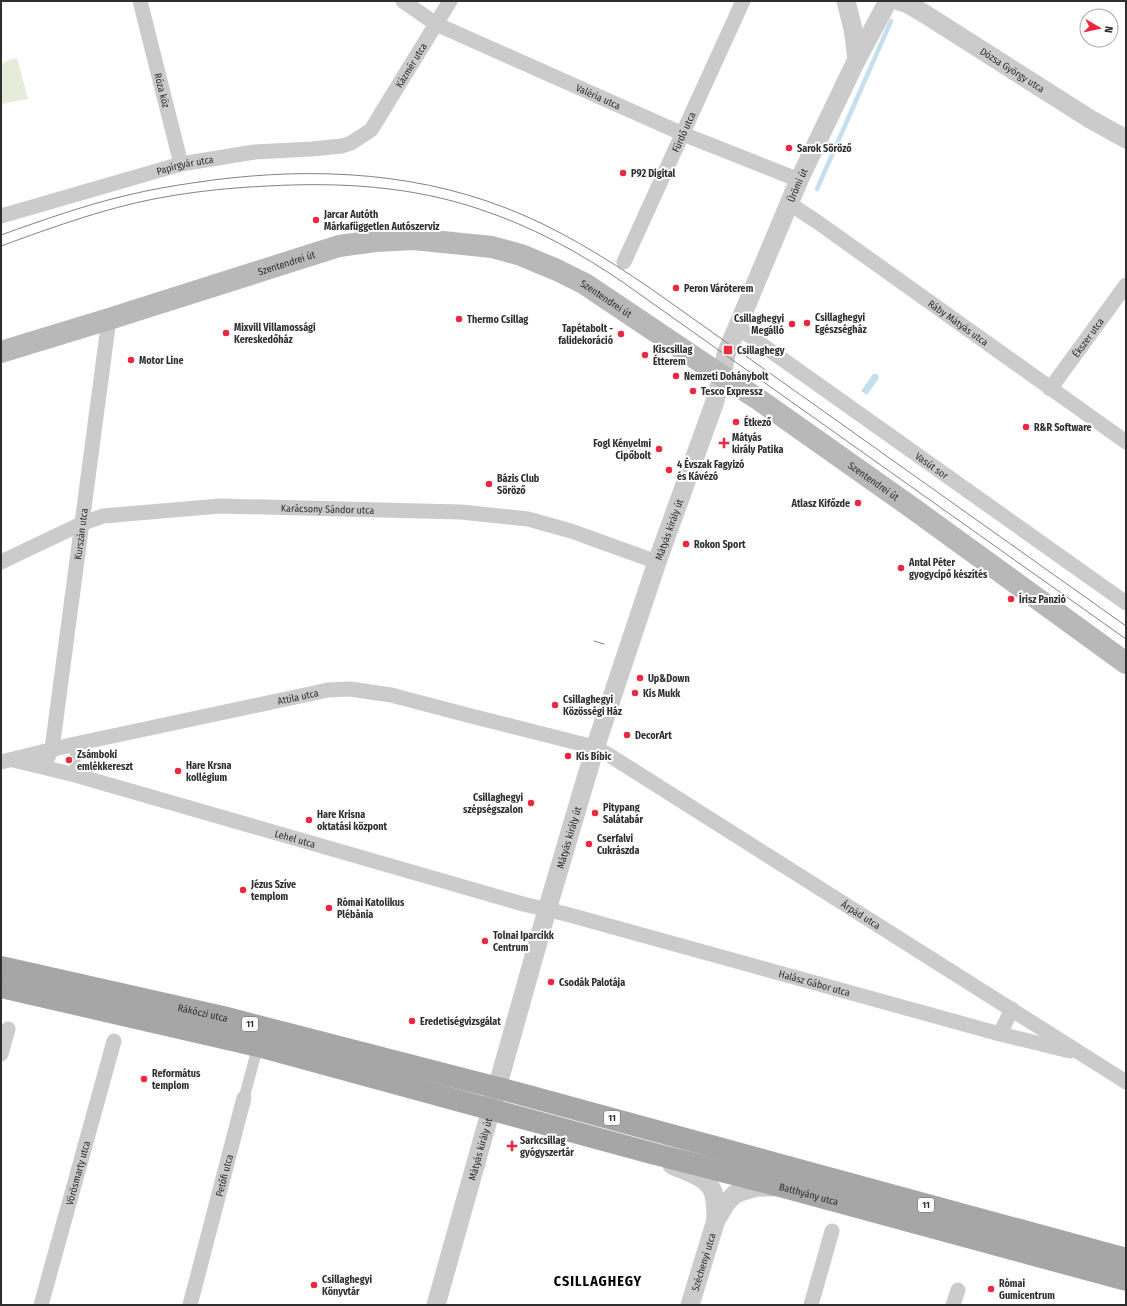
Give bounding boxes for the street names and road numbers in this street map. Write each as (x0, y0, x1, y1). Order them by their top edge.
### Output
street label: Kázmér utca (393, 41, 430, 90)
street label: Dózsa György utca (978, 46, 1047, 96)
street label: Róza köz (151, 72, 172, 109)
street label: Valéria utca (574, 82, 622, 112)
street label: Fürdő utca (670, 110, 699, 154)
street label: Papírgyár utca (155, 154, 214, 178)
street label: Ürömi út (784, 166, 811, 204)
street label: Szentendrei út (257, 249, 317, 278)
street label: Szentendrei út (578, 278, 634, 321)
street label: Ráby Mátyás utca (926, 298, 990, 349)
street label: Ékszer utca (1069, 316, 1107, 360)
street label: Vasút sor (912, 450, 951, 482)
street label: Szentendrei út (846, 460, 902, 504)
street label: Mátyás király út (653, 497, 686, 562)
street label: Karácsony Sándor utca (281, 503, 374, 517)
street label: Kurszán utca (72, 507, 91, 560)
street label: Attila utca (276, 687, 320, 708)
street label: Mátyás király út (555, 805, 585, 870)
street label: Lehel utca (273, 828, 317, 851)
street label: Árpád utca (839, 897, 882, 932)
street label: Halász Gábor utca (777, 968, 851, 999)
street label: Rákóczi utca (177, 1002, 229, 1025)
road number: 11 (242, 1017, 258, 1031)
road number: 11 (604, 1111, 620, 1125)
street label: Mátyás király út (466, 1116, 495, 1182)
street label: Vörösmarty utca (64, 1139, 93, 1207)
street label: Petőfi utca (214, 1153, 236, 1198)
street label: Batthyány utca (778, 1181, 840, 1209)
road number: 11 (918, 1198, 934, 1212)
street label: Széchenyi utca (690, 1232, 719, 1293)

